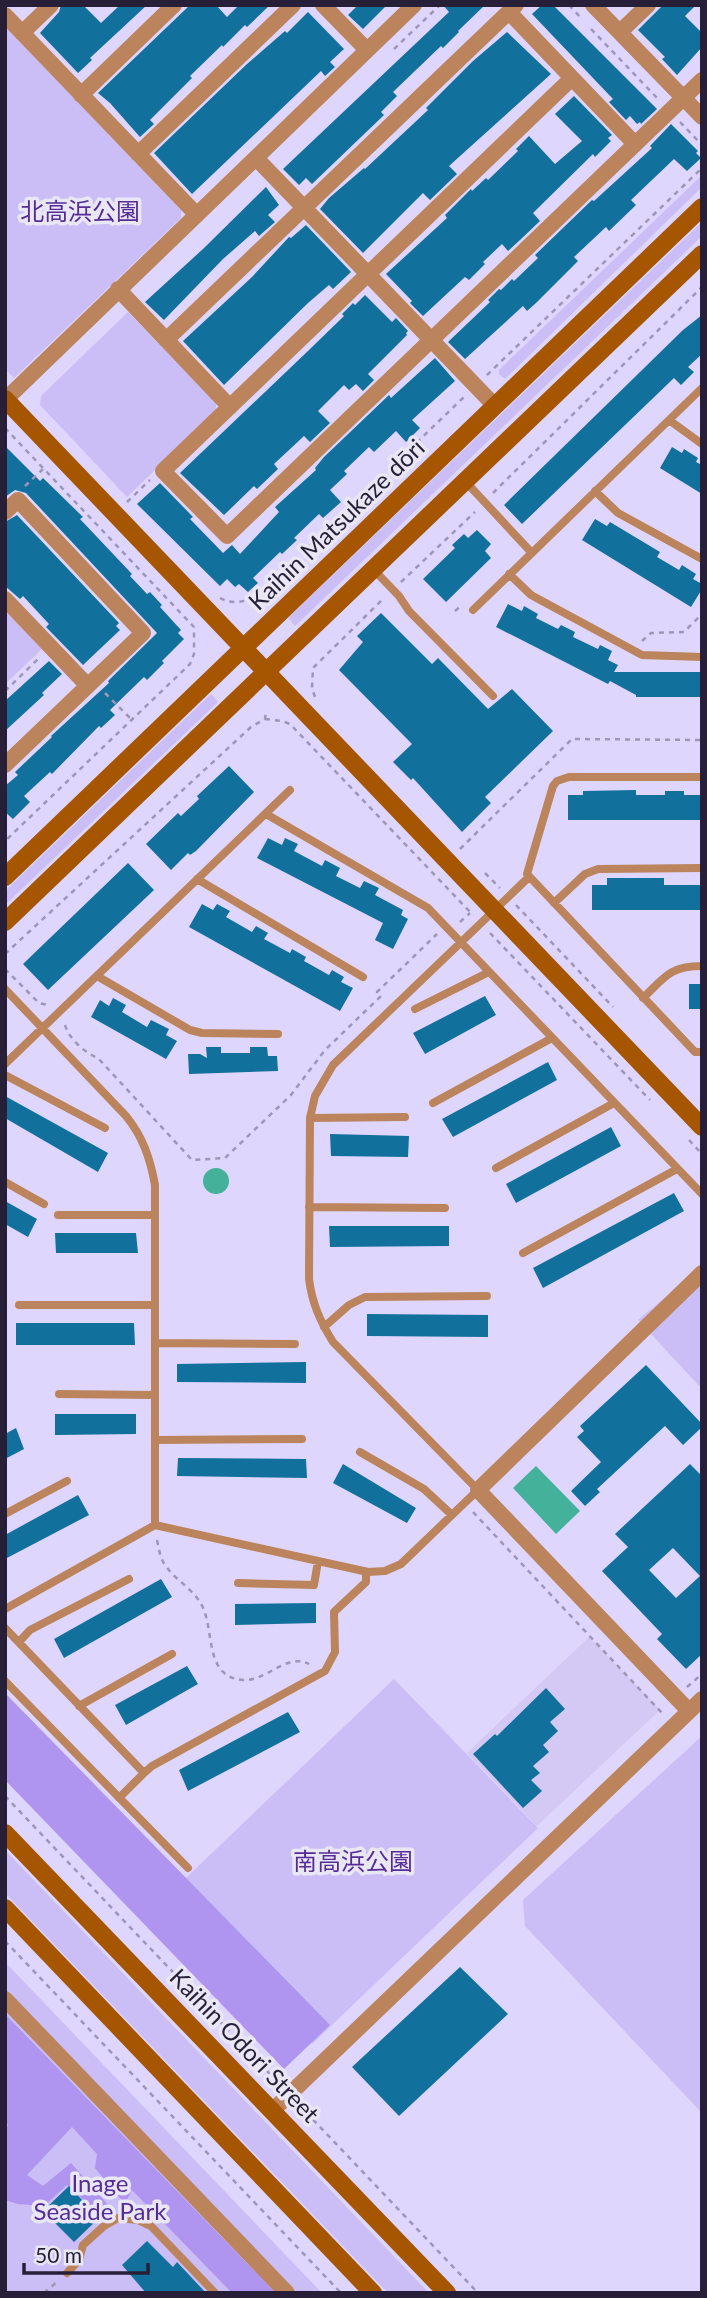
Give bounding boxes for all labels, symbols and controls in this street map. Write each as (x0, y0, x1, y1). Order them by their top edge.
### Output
park label: 北高浜公園 (20, 196, 140, 225)
street label: Kaihin Matsukaze dōri (242, 432, 430, 615)
park label: 南高浜公園 (293, 1846, 413, 1875)
street label: Kaihin Odori Street (164, 1962, 326, 2128)
park label: Inage Seaside Park (34, 2168, 167, 2225)
scale bar (24, 2232, 149, 2276)
text: 50 m (35, 2242, 82, 2267)

